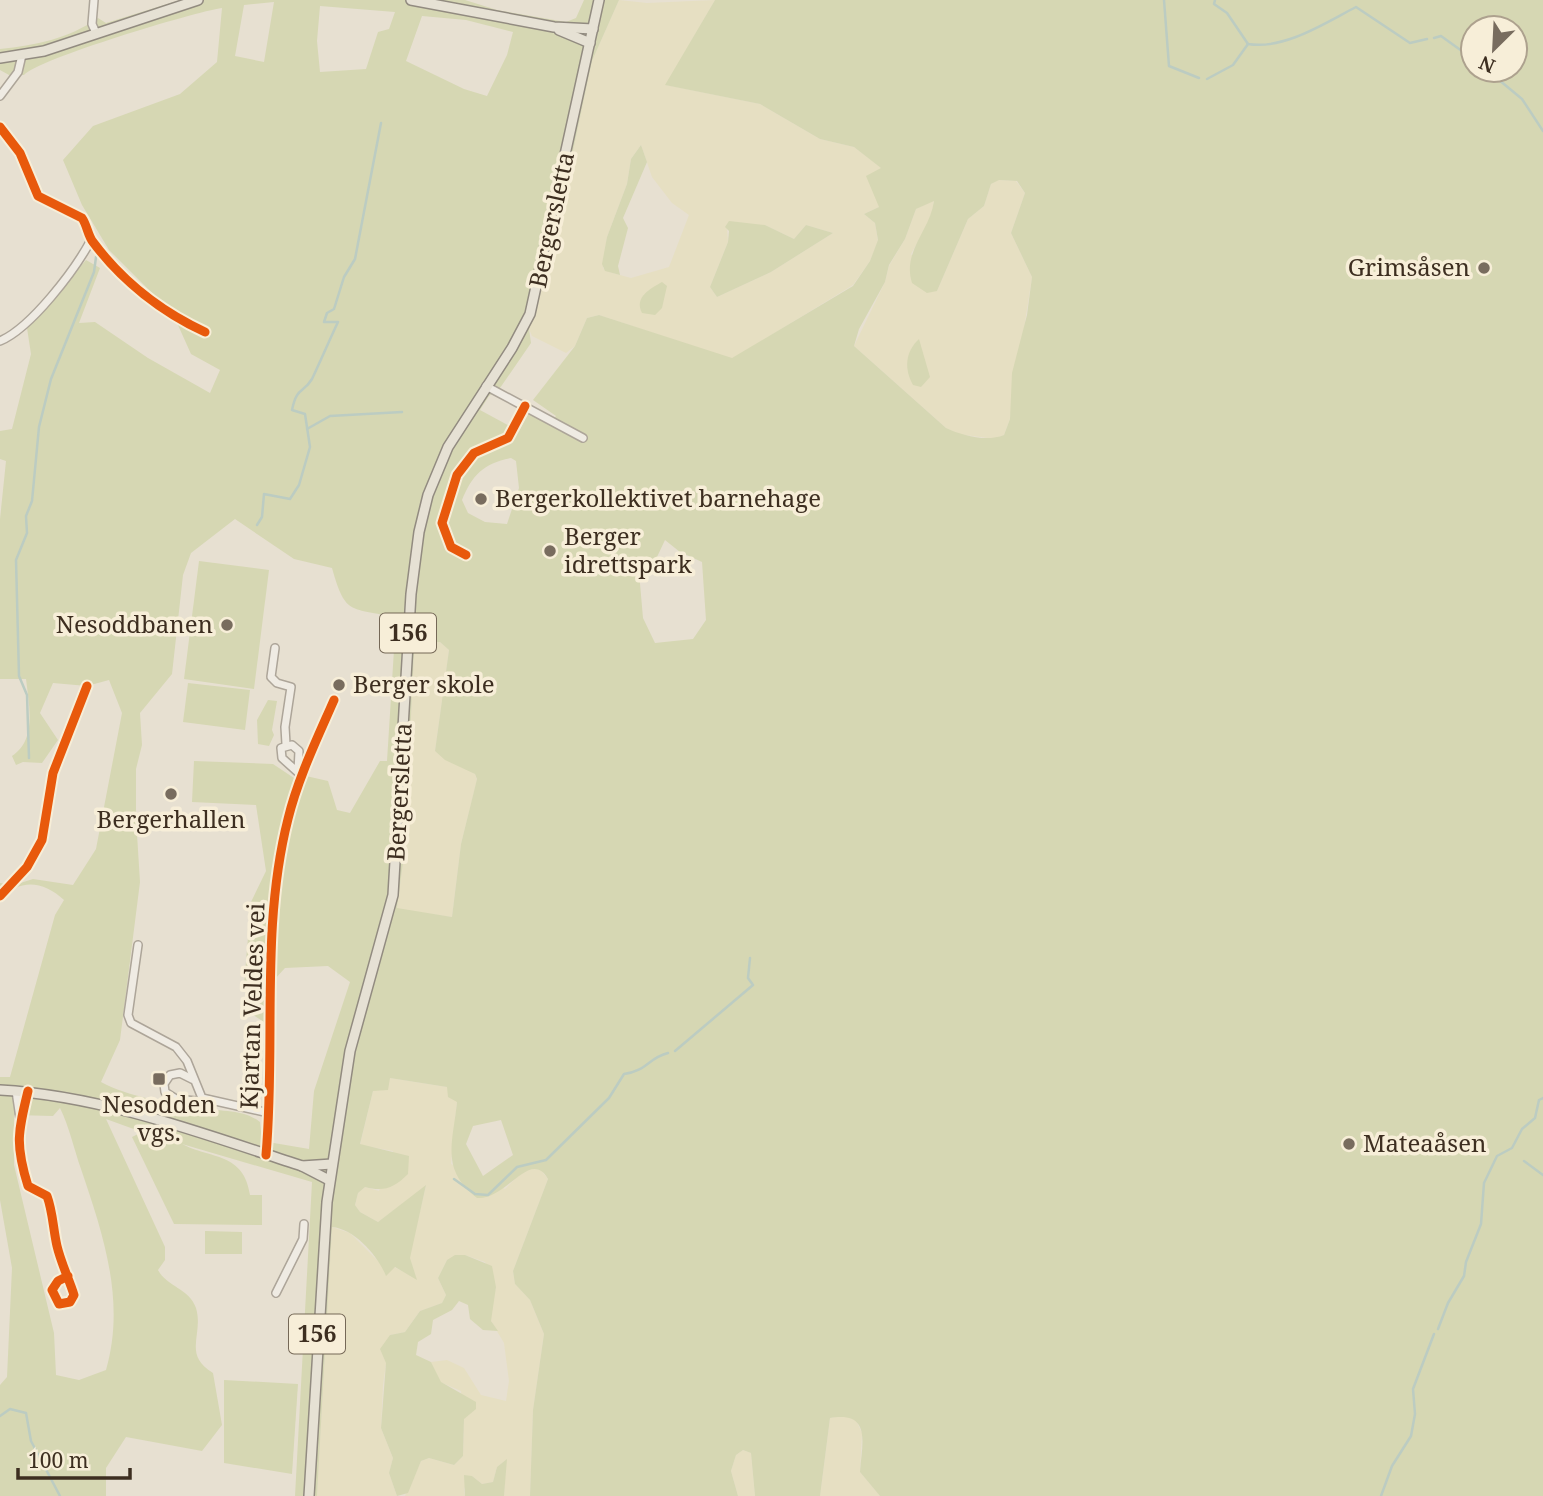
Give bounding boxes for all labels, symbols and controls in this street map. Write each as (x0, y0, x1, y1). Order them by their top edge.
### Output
north arrow (1459, 14, 1529, 84)
text: N (1475, 50, 1499, 79)
street label: Bergersletta (520, 149, 581, 291)
place label: Grimsåsen (1348, 250, 1470, 283)
marker: Grimsåsen (1476, 260, 1492, 276)
place label: Bergerkollektivet barnehage (495, 481, 821, 514)
marker: Bergerkollektivet barnehage (473, 491, 489, 507)
place label: Berger idrettspark (564, 519, 693, 580)
marker: Berger idrettspark (542, 543, 558, 559)
place label: Nesoddbanen (56, 607, 213, 640)
road number: 156 (380, 614, 436, 652)
marker: Nesoddbanen (219, 617, 235, 633)
place label: Berger skole (353, 667, 495, 700)
marker: Berger skole (331, 677, 347, 693)
street label: Bergersletta (378, 722, 419, 862)
marker: Bergerhallen (163, 786, 179, 802)
place label: Bergerhallen (97, 802, 245, 835)
street label: Kjartan Veldes vei (231, 902, 272, 1110)
marker: Nesodden vgs. (151, 1071, 167, 1087)
place label: Nesodden vgs. (102, 1087, 216, 1148)
place label: Mateaåsen (1363, 1126, 1486, 1159)
marker: Mateaåsen (1341, 1136, 1357, 1152)
road number: 156 (289, 1315, 345, 1354)
scale bar (18, 1436, 130, 1480)
text: 100 m (28, 1446, 89, 1474)

